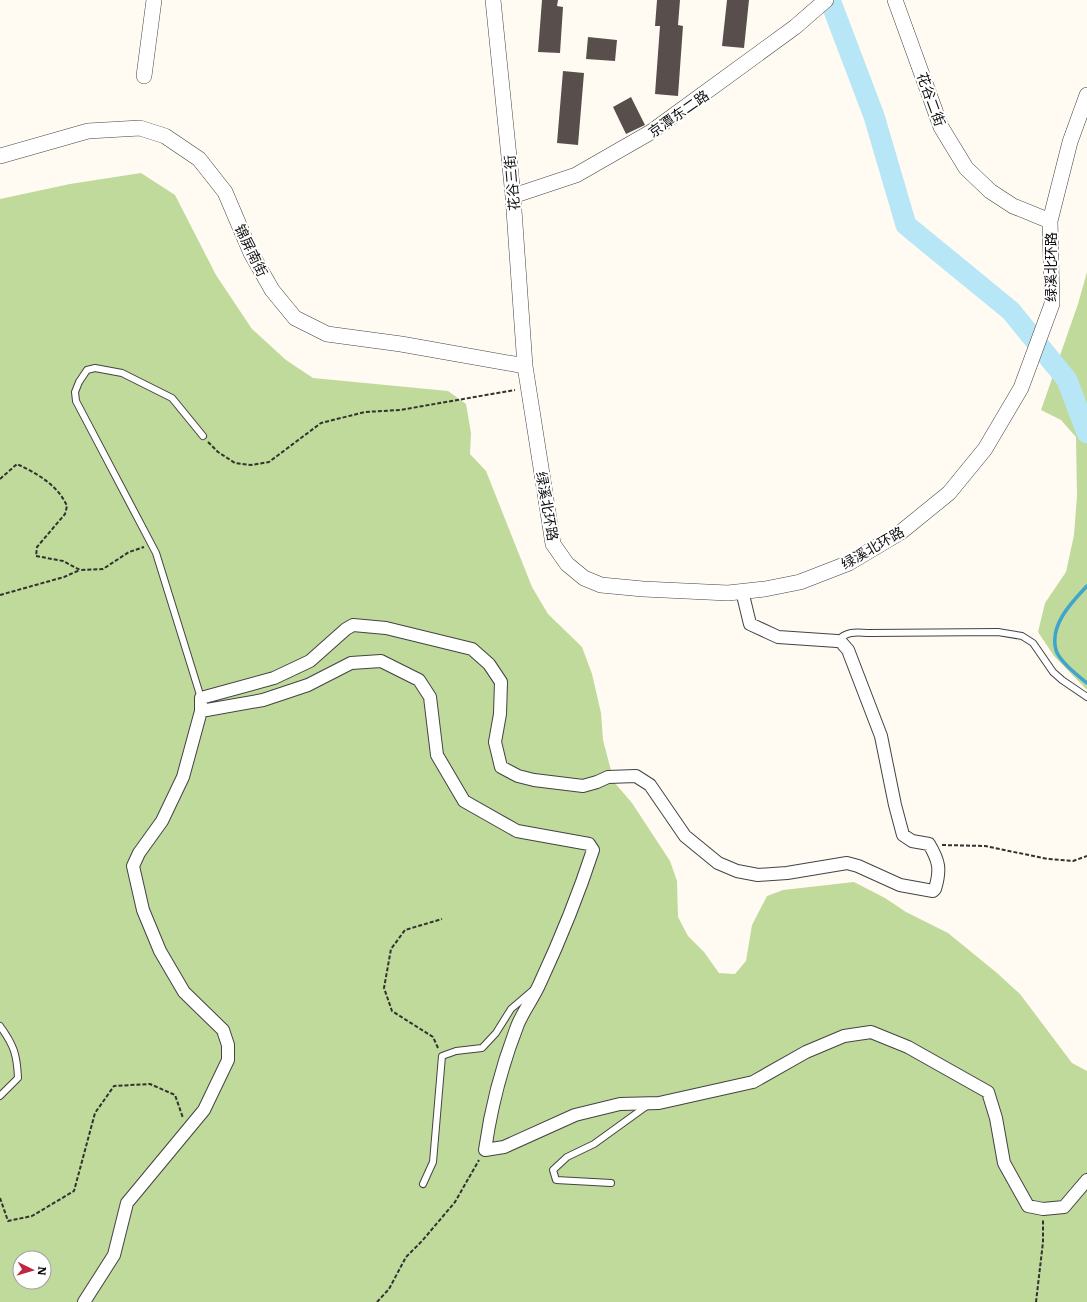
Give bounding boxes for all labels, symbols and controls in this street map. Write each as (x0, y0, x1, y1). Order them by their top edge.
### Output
street label: 花谷二街 (913, 69, 951, 129)
street label: 京潭东二路 (644, 85, 712, 141)
street label: 花谷三街 (499, 154, 523, 212)
street label: 锦屏南街 (231, 220, 273, 280)
street label: 绿溪北环路 (1040, 232, 1060, 302)
street label: 绿溪北环路 (532, 470, 564, 542)
street label: 绿溪北环路 (837, 521, 907, 573)
north arrow (12, 1250, 52, 1290)
text: N (35, 1266, 51, 1276)

